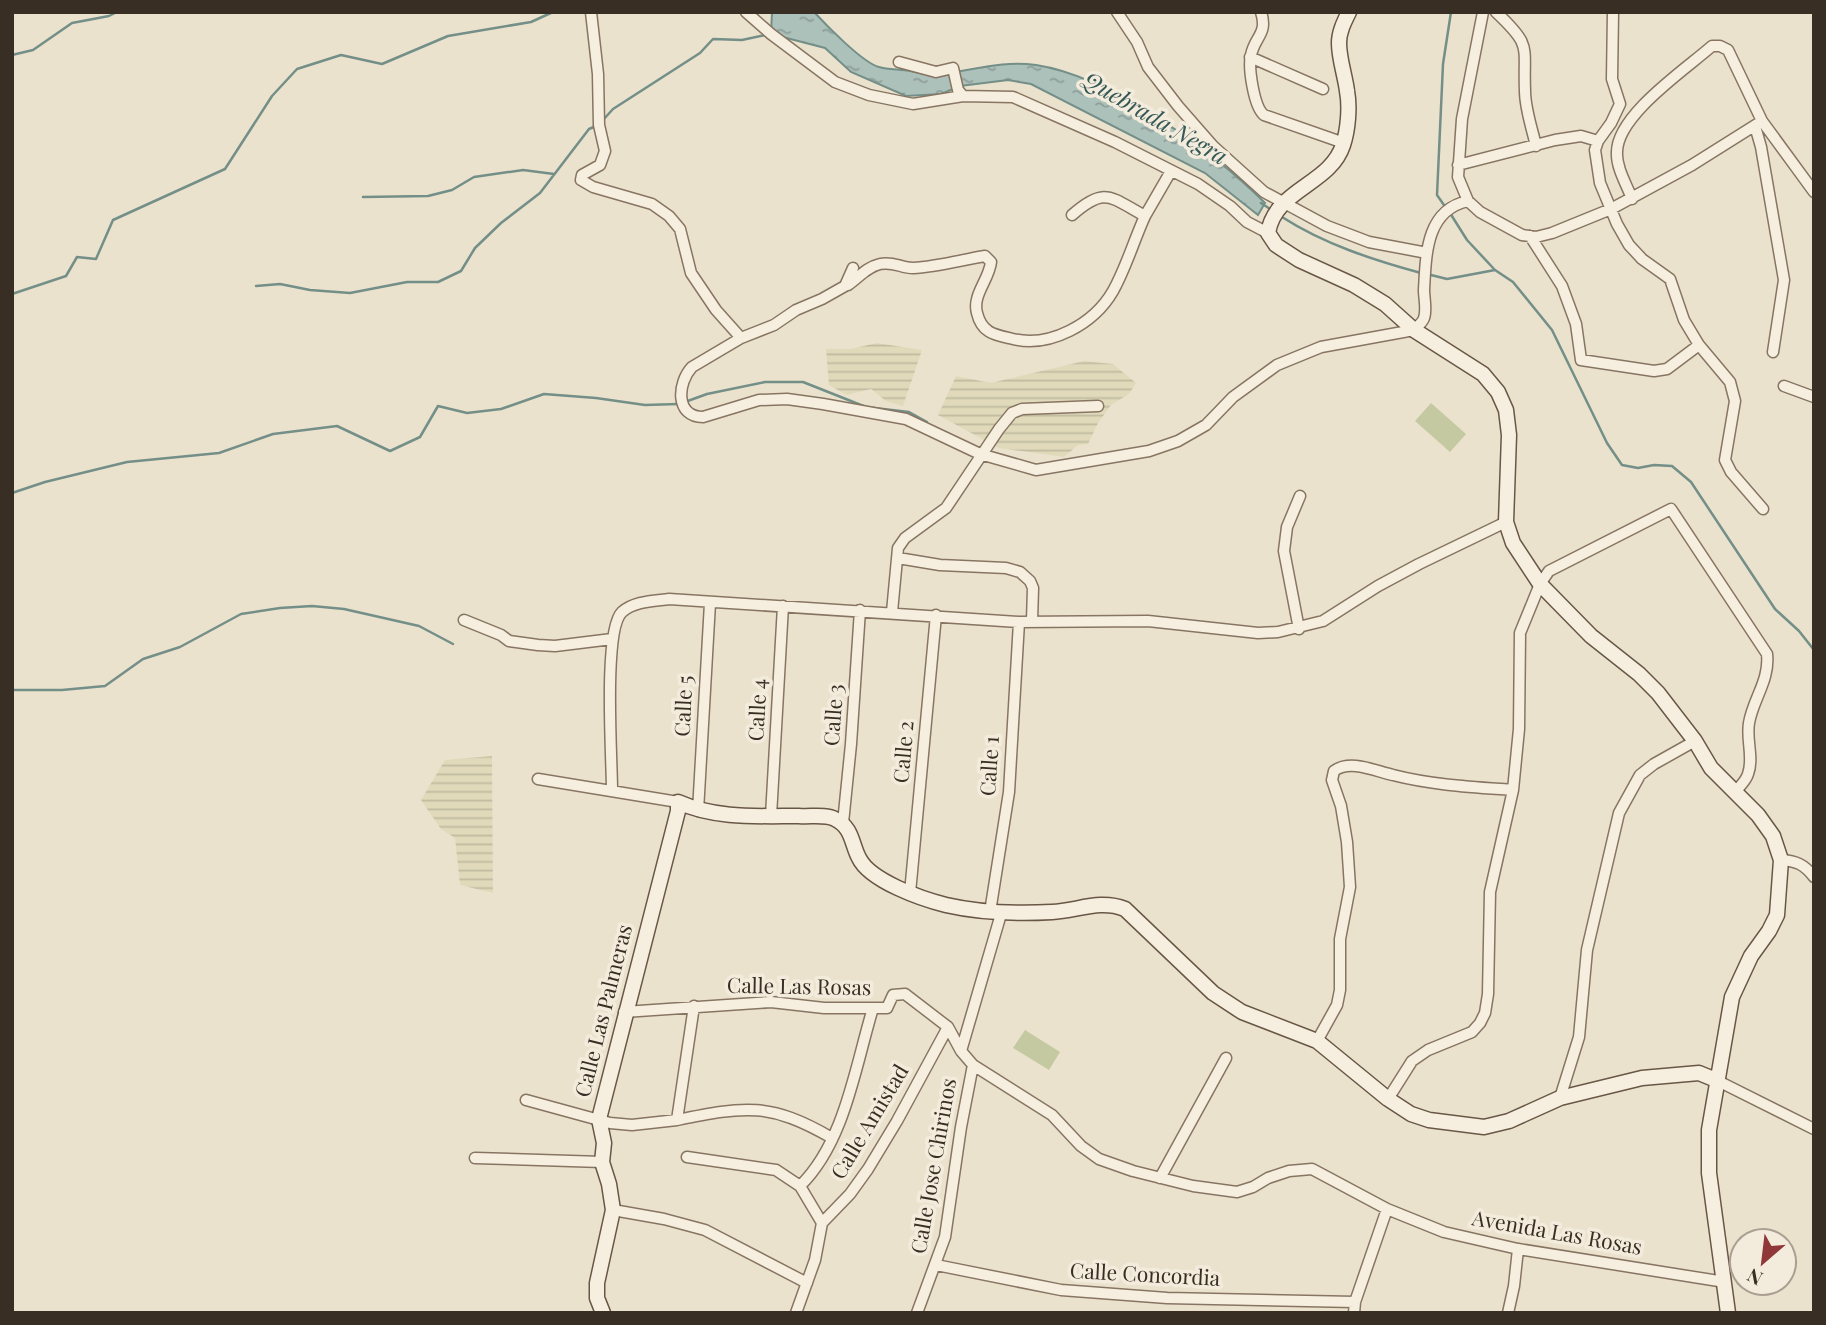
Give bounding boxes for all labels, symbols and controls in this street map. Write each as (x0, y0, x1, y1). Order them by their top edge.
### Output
water label: Quebrada Negra (1076, 62, 1234, 171)
street label: Calle 5 (666, 675, 698, 737)
street label: Calle 4 (740, 678, 772, 742)
street label: Calle 3 (816, 683, 848, 747)
street label: Calle 2 (885, 719, 919, 784)
street label: Calle 1 (972, 735, 1004, 797)
street label: Calle Las Palmeras (567, 921, 637, 1100)
street label: Calle Las Rosas (727, 970, 871, 1000)
street label: Calle Amistad (823, 1058, 914, 1184)
street label: Calle Jose Chirinos (903, 1076, 961, 1256)
street label: Avenida Las Rosas (1469, 1202, 1644, 1260)
north arrow (1728, 1227, 1798, 1297)
street label: Calle Concordia (1069, 1255, 1222, 1291)
text: N (1742, 1263, 1767, 1293)

